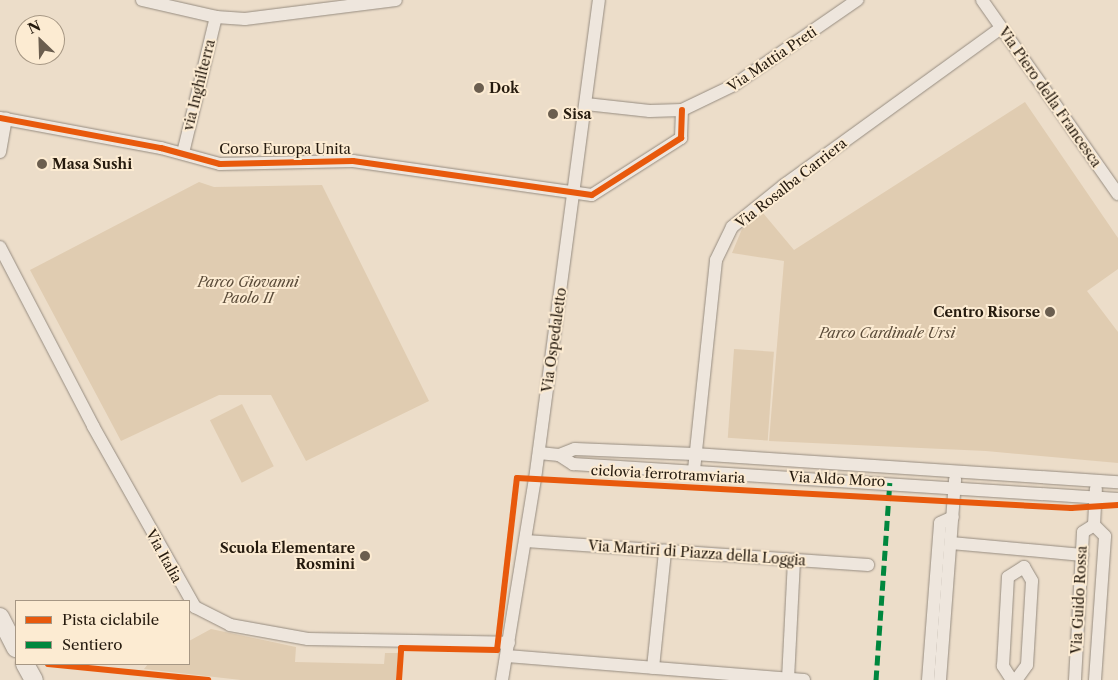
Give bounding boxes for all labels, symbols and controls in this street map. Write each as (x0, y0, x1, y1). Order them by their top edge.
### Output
north arrow (15, 15, 65, 65)
text: N (25, 17, 44, 38)
street label: Via Mattia Preti (724, 23, 820, 95)
street label: Via Piero della Francesca (995, 23, 1105, 171)
street label: via Inghilterra (180, 38, 218, 132)
place label: Dok (489, 80, 519, 96)
marker: Dok (473, 82, 485, 94)
place label: Sisa (563, 106, 592, 122)
marker: Sisa (547, 108, 559, 120)
street label: Via Rosalba Carriera (732, 134, 850, 232)
street label: Corso Europa Unita (219, 141, 351, 157)
place label: Masa Sushi (52, 156, 132, 172)
marker: Masa Sushi (36, 158, 48, 170)
park label: Parco Giovanni Paolo II (197, 274, 299, 306)
street label: Via Ospedaletto (538, 286, 570, 394)
place label: Centro Risorse (933, 304, 1040, 320)
marker: Centro Risorse (1044, 306, 1056, 318)
park label: Parco Cardinale Ursi (819, 325, 955, 341)
street label: ciclovia ferrotramviaria (590, 462, 746, 486)
street label: Via Aldo Moro (788, 468, 886, 490)
street label: Via Italia (142, 526, 186, 586)
street label: Via Martiri di Piazza della Loggia (587, 537, 807, 569)
place label: Scuola Elementare Rosmini (220, 540, 355, 572)
street label: Via Guido Rossa (1068, 545, 1090, 655)
marker: Scuola Elementare Rosmini (359, 550, 371, 562)
legend (15, 600, 190, 665)
text: Pista ciclabile (62, 610, 159, 629)
text: Sentiero (62, 635, 122, 654)

